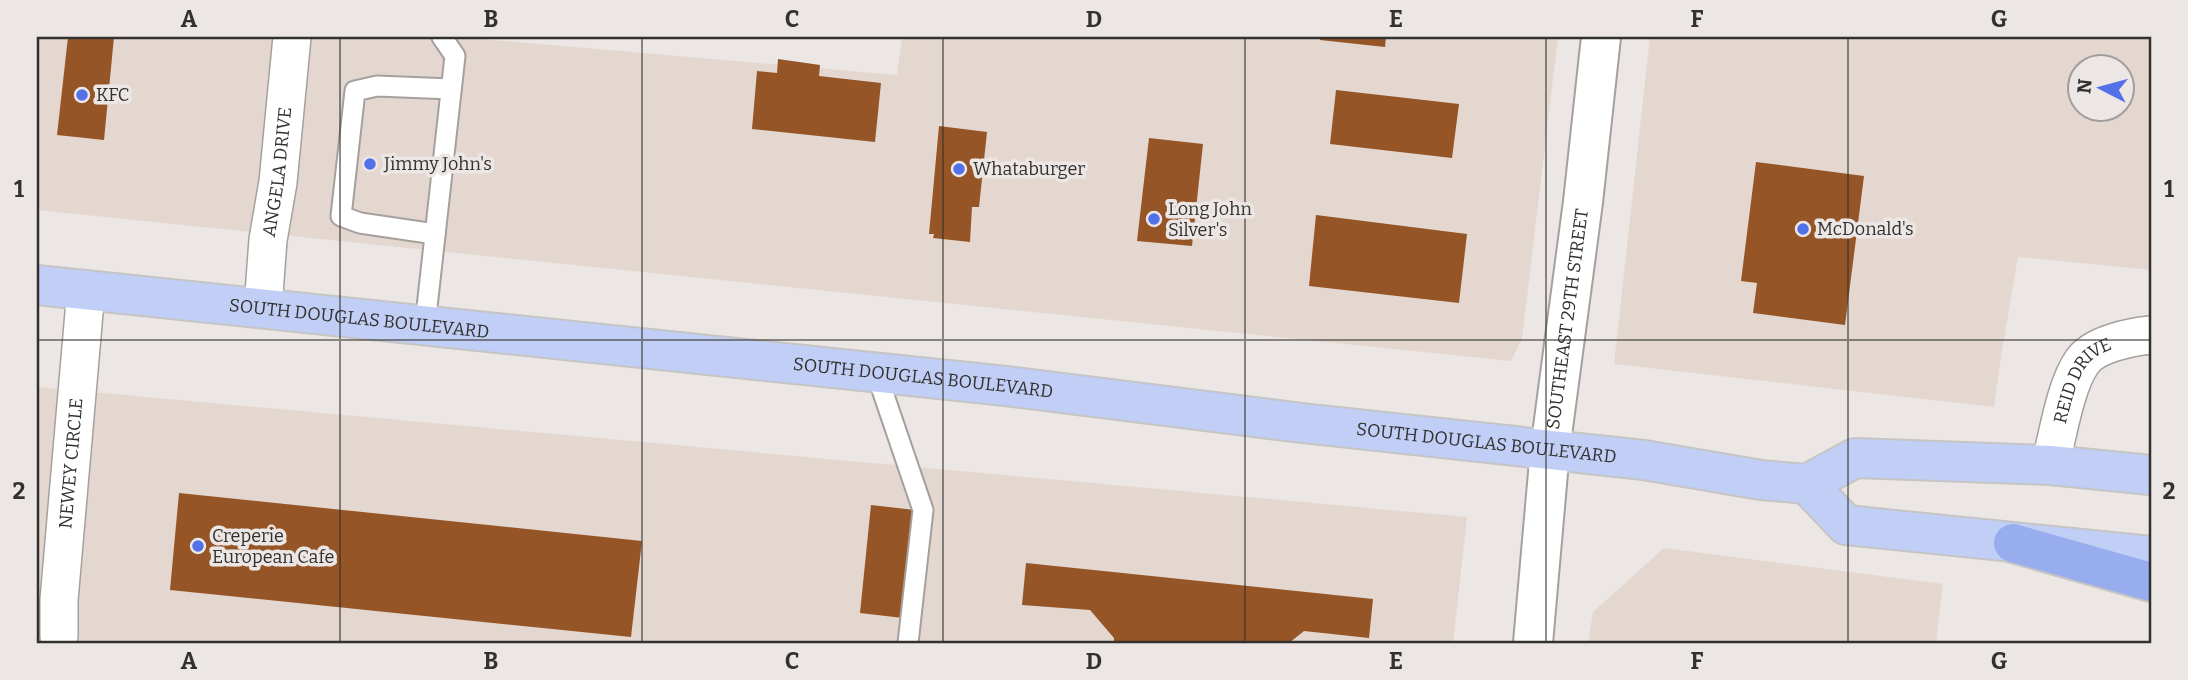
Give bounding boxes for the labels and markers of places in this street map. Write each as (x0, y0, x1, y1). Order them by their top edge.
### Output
place label: KFC (96, 84, 129, 106)
marker: KFC (74, 87, 90, 103)
place label: Jimmy John's (383, 153, 492, 175)
marker: Jimmy John's (362, 156, 378, 172)
place label: Whataburger (973, 158, 1085, 180)
marker: Whataburger (951, 161, 967, 177)
place label: Long John Silver's (1168, 198, 1252, 241)
marker: Long John Silver's (1146, 211, 1162, 227)
place label: McDonald's (1817, 218, 1914, 240)
marker: McDonald's (1795, 221, 1811, 237)
place label: Creperie European Cafe (212, 525, 334, 568)
marker: Creperie European Cafe (190, 538, 206, 554)

